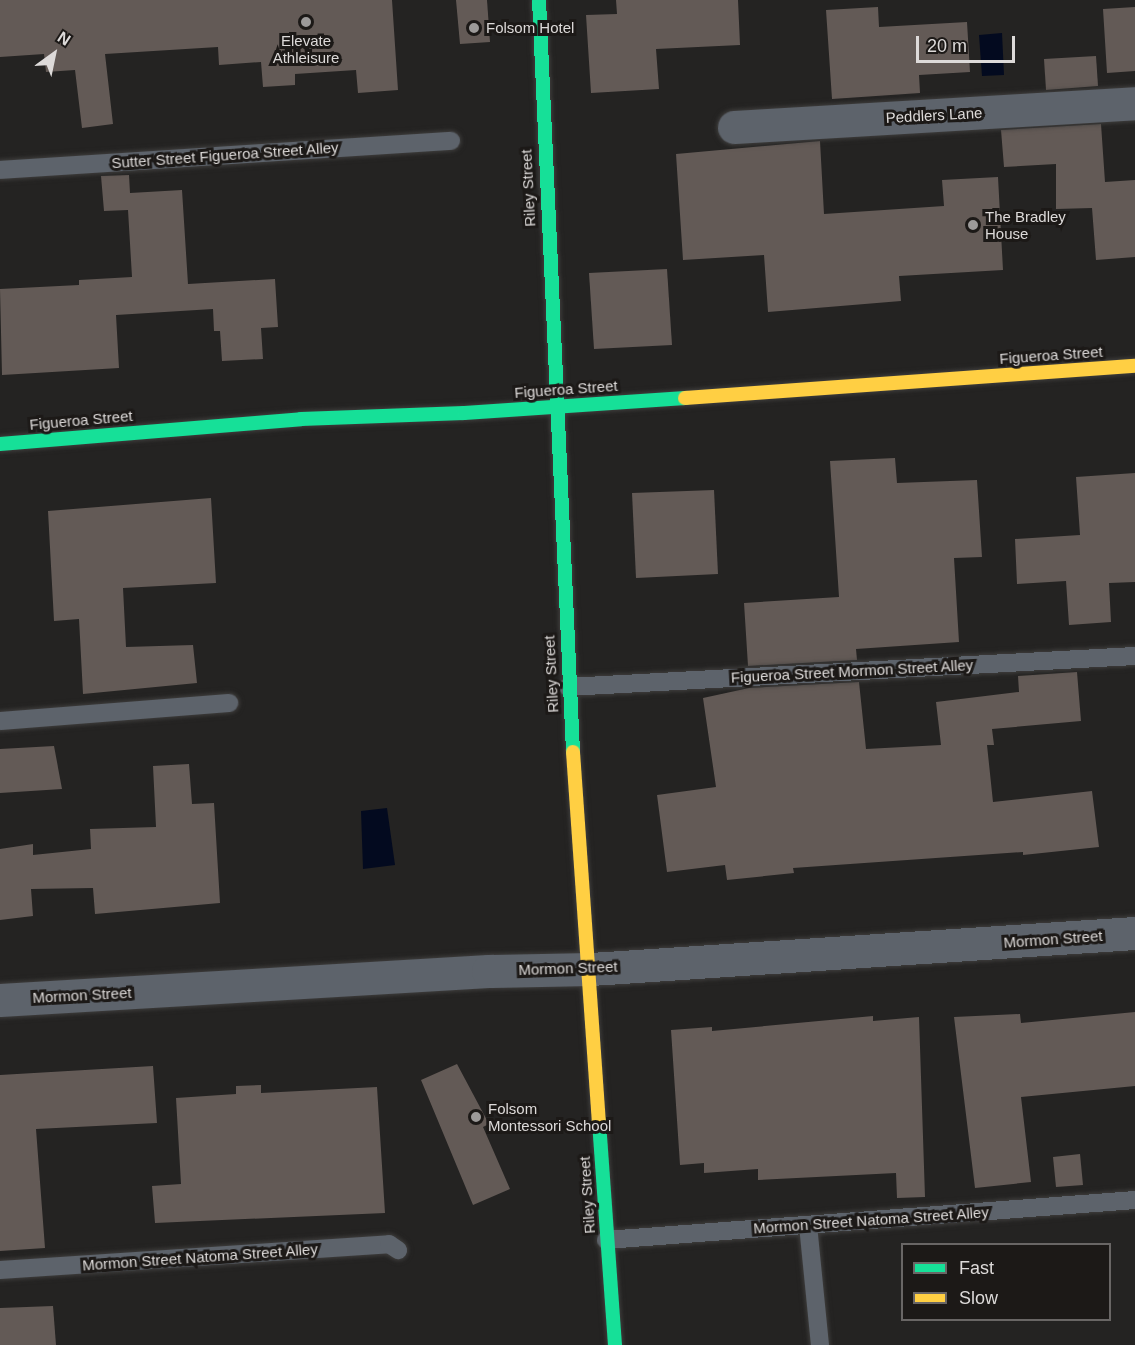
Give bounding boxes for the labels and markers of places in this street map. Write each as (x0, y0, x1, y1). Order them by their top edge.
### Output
marker: Elevate Athleisure (299, 15, 313, 29)
place label: Folsom Hotel (486, 19, 574, 37)
marker: Folsom Hotel (467, 21, 481, 35)
place label: Elevate Athleisure (273, 31, 339, 66)
place label: The Bradley House (985, 207, 1066, 242)
marker: The Bradley House (966, 218, 980, 232)
place label: Folsom Montessori School (488, 1099, 611, 1134)
marker: Folsom Montessori School (469, 1110, 483, 1124)

